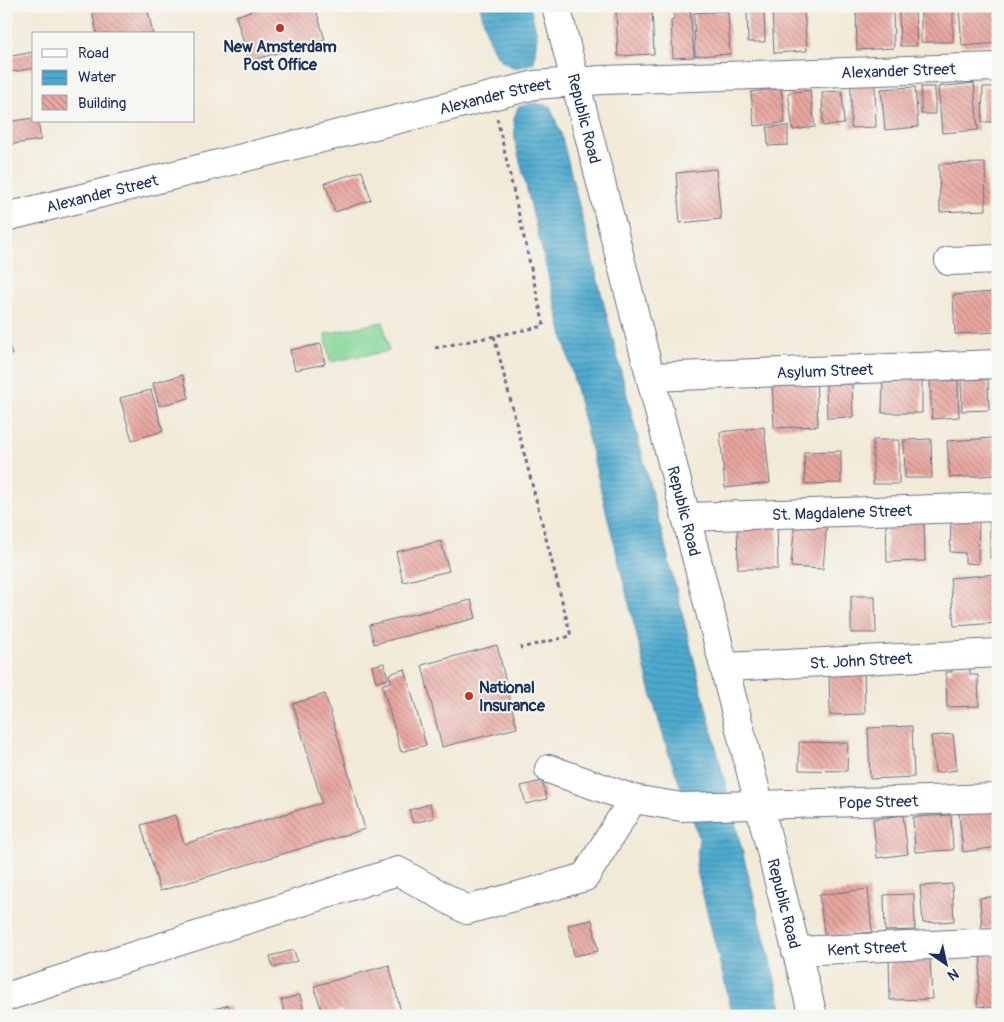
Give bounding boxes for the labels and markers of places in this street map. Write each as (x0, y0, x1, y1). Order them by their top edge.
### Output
marker: New Amsterdam Post Office (274, 22, 286, 34)
place label: New Amsterdam Post Office (223, 37, 337, 75)
place label: National Insurance (479, 678, 546, 716)
marker: National Insurance (463, 690, 475, 702)

